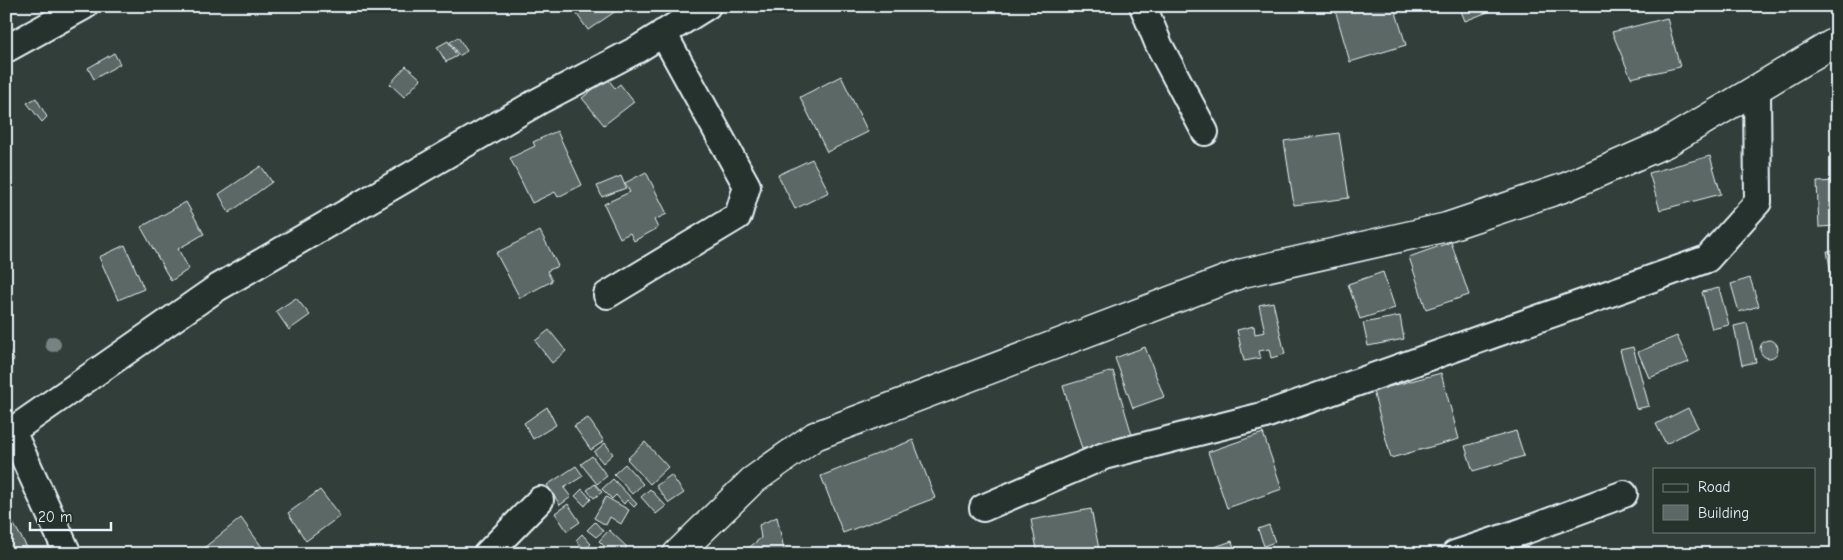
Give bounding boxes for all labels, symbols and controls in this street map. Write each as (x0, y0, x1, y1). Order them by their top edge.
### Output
legend (1653, 468, 1816, 532)
text: Road (1698, 478, 1730, 496)
scale bar (30, 500, 111, 532)
text: Building (1698, 504, 1749, 522)
text: 20 m (38, 508, 72, 526)

